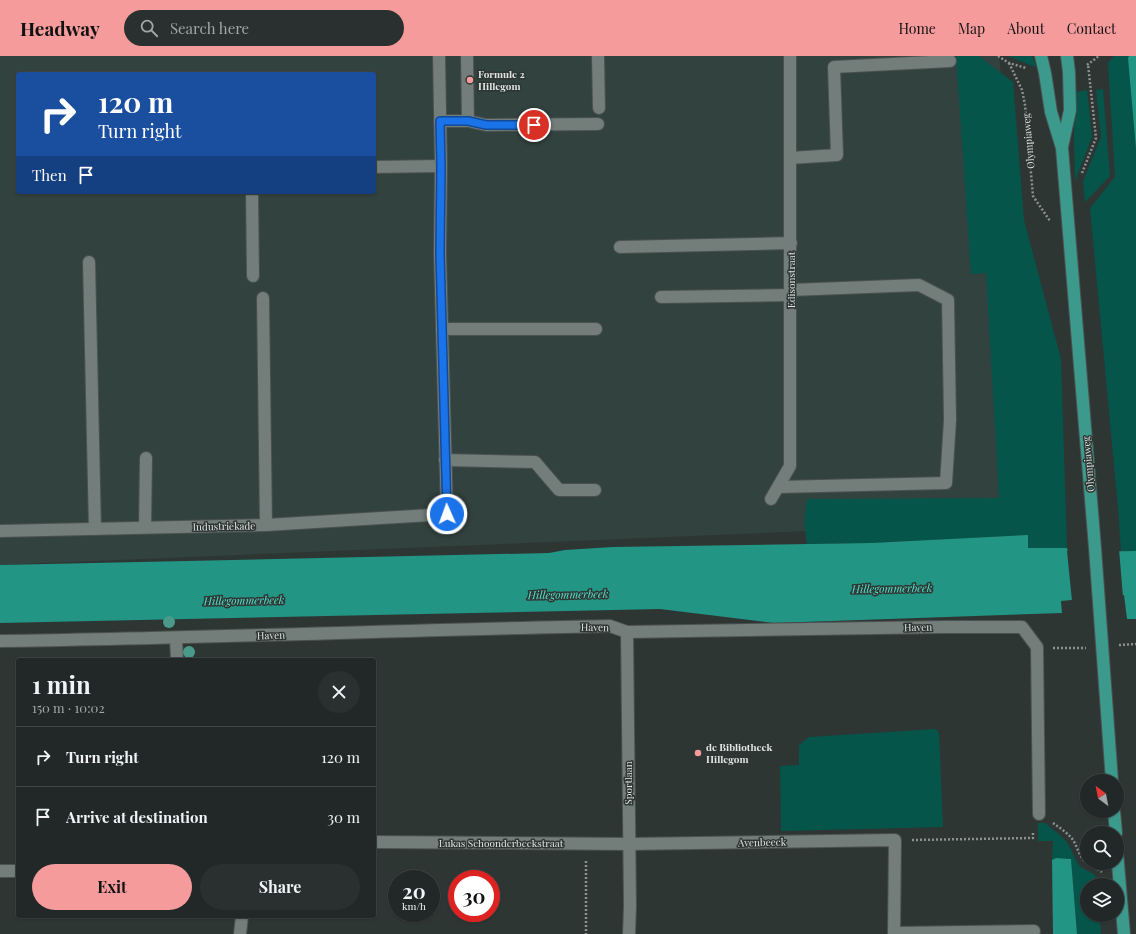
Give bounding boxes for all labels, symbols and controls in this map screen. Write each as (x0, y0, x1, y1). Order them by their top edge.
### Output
search box (124, 10, 404, 46)
text: Headway (20, 15, 100, 41)
icon: search (138, 17, 160, 39)
text: Search here (170, 18, 249, 38)
text: Home (898, 19, 936, 38)
text: Map (958, 19, 985, 38)
text: About (1007, 19, 1045, 38)
text: Contact (1067, 19, 1116, 38)
place label: Formule 2 Hillegom (478, 67, 525, 93)
marker: Formule 2 Hillegom (465, 75, 475, 85)
text: 120 m (98, 83, 173, 120)
icon: right (32, 88, 84, 140)
pin (517, 108, 551, 142)
street label: Olympiaweg (1019, 112, 1037, 169)
icon: arrive (523, 114, 545, 136)
text: Turn right (98, 119, 181, 143)
icon: arrive (75, 164, 97, 186)
text: Then (32, 165, 67, 185)
street label: Edisonstraat (784, 251, 798, 308)
street label: Olympiaweg (1079, 435, 1097, 492)
position arrow (426, 493, 468, 535)
street label: Industriekade (193, 518, 255, 534)
water label: Hillegommerbeek (851, 580, 933, 596)
water label: Hillegommerbeek (527, 586, 609, 602)
water label: Hillegommerbeek (203, 592, 285, 608)
street label: Haven (581, 620, 609, 634)
street label: Haven (904, 620, 932, 634)
street label: Haven (257, 628, 285, 642)
text: 1 min (32, 668, 91, 700)
button: close (318, 671, 360, 713)
text: 150 m · 10:02 (32, 699, 105, 716)
place label: de Bibliotheek Hillegom (706, 740, 773, 766)
icon: right (32, 746, 54, 768)
text: Turn right (66, 747, 139, 767)
text: 120 m (321, 747, 360, 767)
marker: de Bibliotheek Hillegom (693, 748, 703, 758)
street label: Sportlaan (621, 761, 635, 805)
north arrow (1080, 774, 1124, 818)
map controls (1080, 774, 1124, 922)
icon: arrive (32, 806, 54, 828)
text: Arrive at destination (66, 807, 208, 827)
text: 30 m (327, 807, 360, 827)
button: search (1080, 826, 1124, 870)
street label: Avenbeeck (737, 835, 787, 849)
street label: Lukas Schoonderbeekstraat (439, 836, 564, 850)
button: Exit (32, 864, 192, 910)
button: Share (200, 864, 360, 910)
speed limit sign: 30 (448, 870, 500, 922)
text: 20 (402, 877, 426, 904)
button: layers (1080, 878, 1124, 922)
text: km/h (402, 899, 426, 913)

